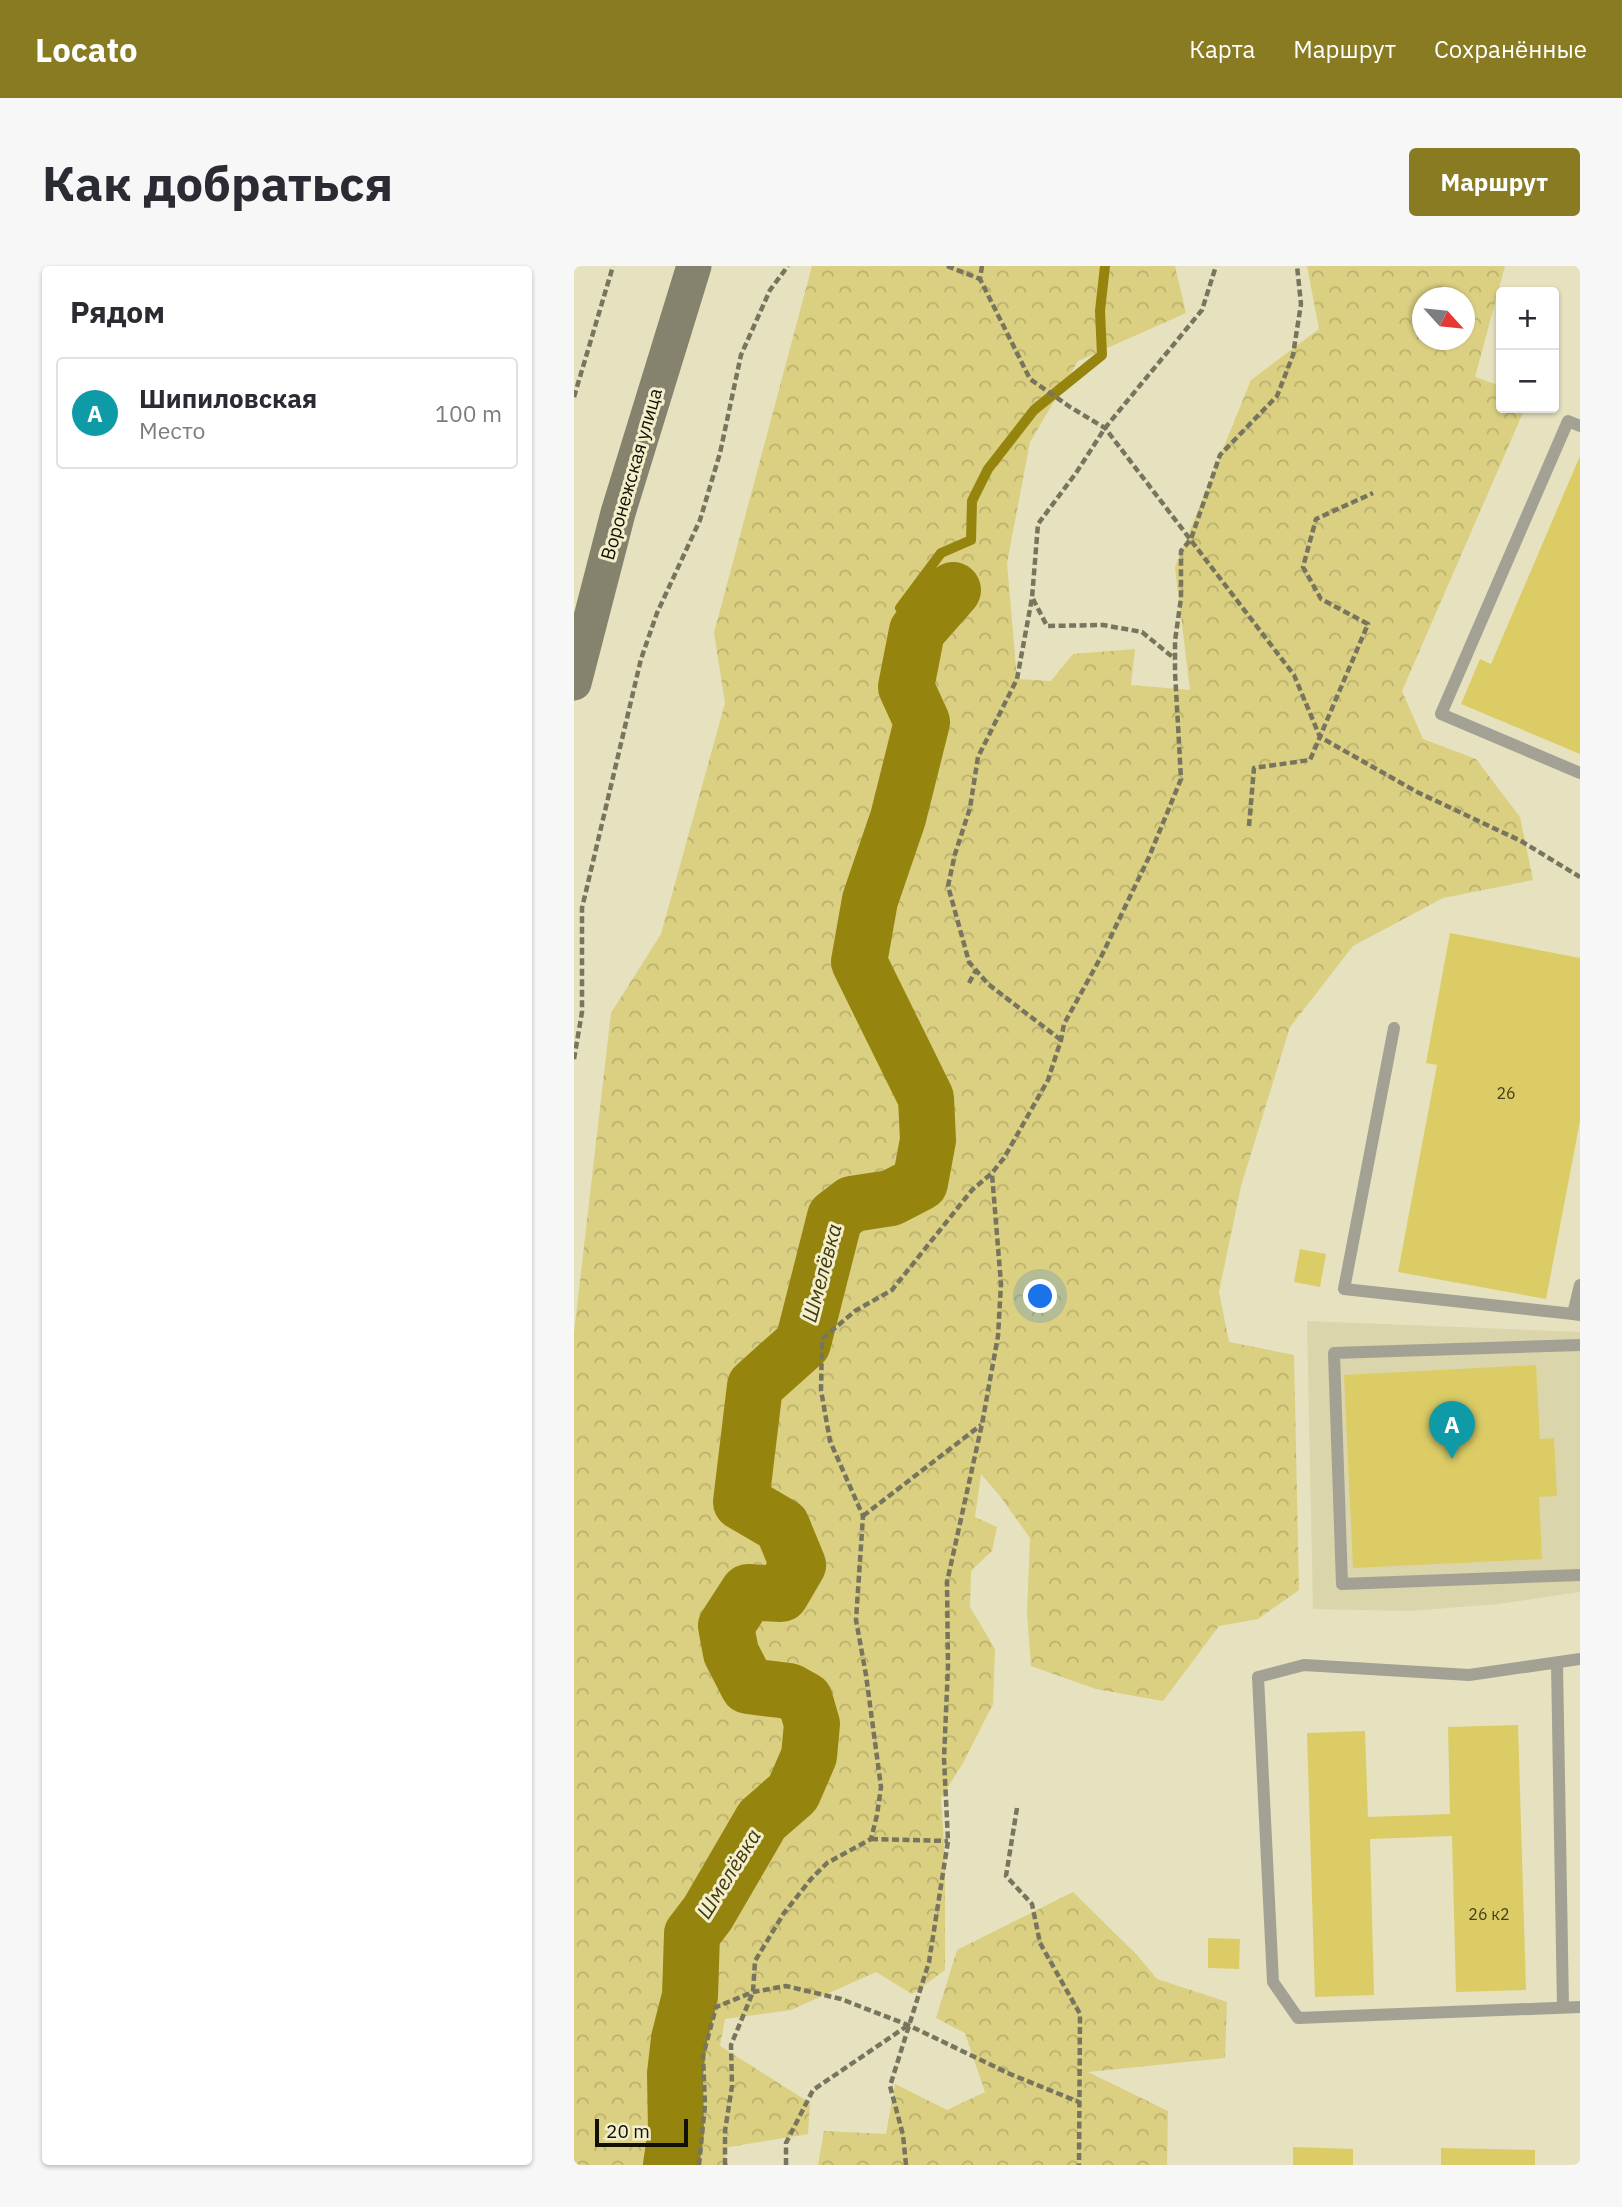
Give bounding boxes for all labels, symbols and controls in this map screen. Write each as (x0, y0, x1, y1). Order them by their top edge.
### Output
text: Locato (35, 28, 138, 71)
text: Карта (1189, 33, 1255, 65)
text: Маршрут (1293, 33, 1396, 65)
text: Сохранённые (1434, 33, 1587, 65)
button: Маршрут (1409, 148, 1580, 216)
text: Как добраться (42, 151, 393, 214)
north arrow (1412, 287, 1475, 350)
map controls (1496, 287, 1559, 413)
button: + (1496, 287, 1559, 350)
text: Рядом (70, 292, 165, 331)
button: − (1496, 350, 1559, 413)
text: Шипиловская (139, 381, 317, 415)
street label: Воронежская улица (595, 385, 667, 563)
text: A (87, 398, 103, 428)
text: 100 m (435, 398, 502, 428)
text: Место (139, 415, 205, 445)
house number: 26 (1496, 1083, 1516, 1103)
water label: Шмелёвка (794, 1220, 848, 1325)
your location (1023, 1279, 1057, 1313)
pin: A (1429, 1401, 1475, 1459)
water label: Шмелёвка (690, 1823, 767, 1924)
house number: 26 к2 (1468, 1904, 1510, 1924)
scale bar (595, 2116, 688, 2148)
text: 20 m (606, 2119, 650, 2143)

